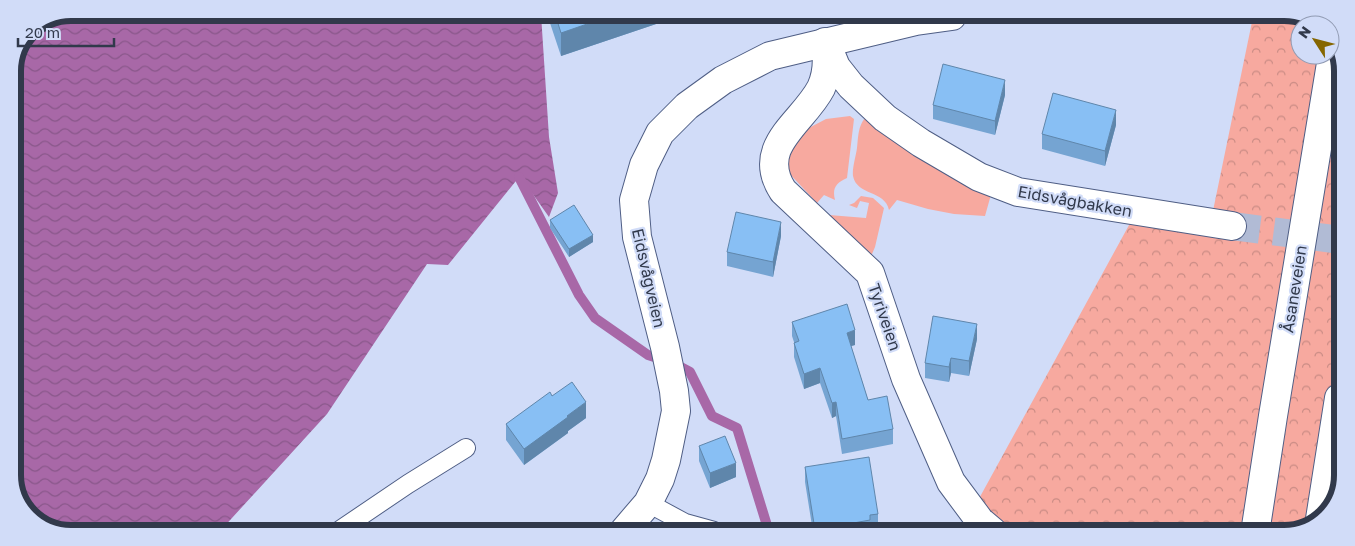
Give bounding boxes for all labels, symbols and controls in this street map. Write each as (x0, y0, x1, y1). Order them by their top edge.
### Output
scale bar (18, 15, 114, 47)
north arrow (1290, 15, 1340, 65)
text: 20 m (25, 23, 60, 41)
text: N (1294, 23, 1314, 41)
street label: Eidsvågbakken (1016, 181, 1134, 221)
street label: Eidsvågveien (628, 226, 670, 330)
street label: Åsaneveien (1277, 244, 1311, 334)
street label: Tyriveien (864, 281, 906, 353)

